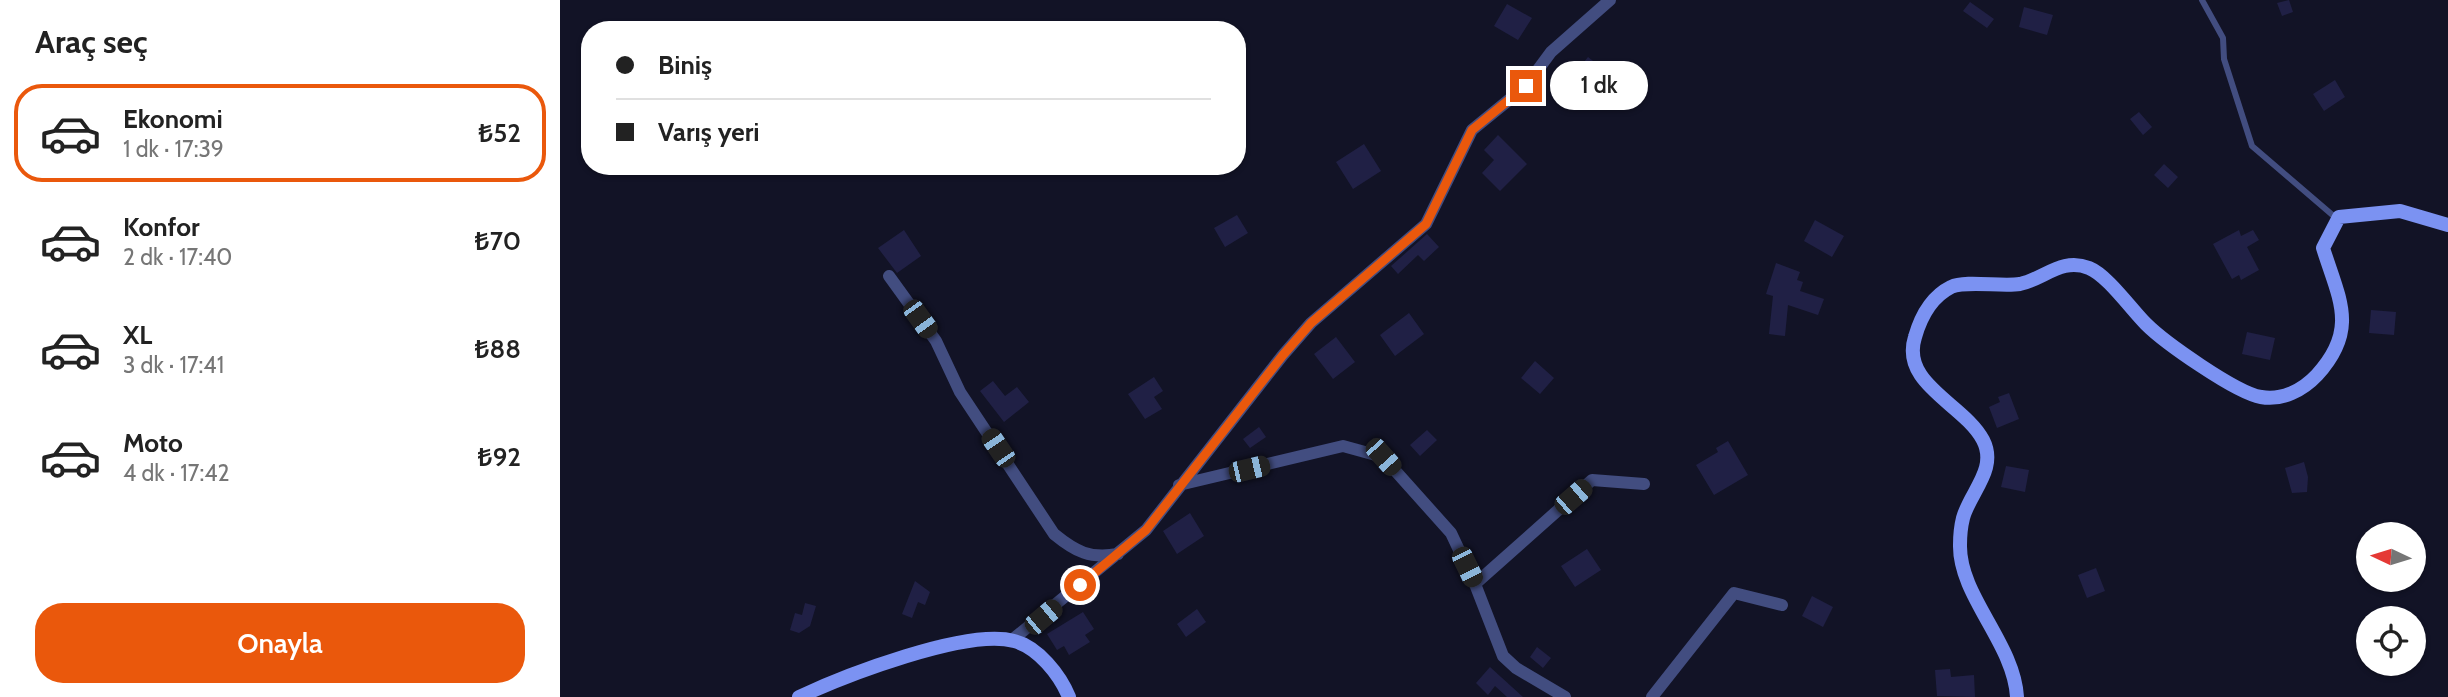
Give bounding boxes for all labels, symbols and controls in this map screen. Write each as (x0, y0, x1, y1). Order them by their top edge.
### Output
text: Araç seç (35, 22, 148, 61)
text: Biniş (658, 49, 712, 81)
callout: 1 dk (1550, 62, 1648, 110)
route end (1510, 70, 1542, 102)
text: 1 dk (1580, 71, 1618, 99)
icon: car (39, 102, 102, 165)
text: Ekonomi (123, 103, 223, 135)
text: Varış yeri (658, 116, 760, 148)
text: ₺52 (478, 117, 521, 149)
text: 1 dk · 17:39 (123, 135, 224, 163)
icon: car (39, 210, 102, 273)
text: Konfor (123, 211, 200, 243)
text: ₺70 (475, 225, 521, 257)
text: 2 dk · 17:40 (123, 243, 232, 271)
car (900, 296, 941, 342)
icon: car (39, 318, 102, 381)
text: XL (123, 319, 152, 351)
text: ₺88 (474, 333, 521, 365)
text: 3 dk · 17:41 (123, 351, 224, 379)
car (978, 425, 1019, 471)
icon: car (39, 426, 102, 489)
text: Moto (123, 427, 183, 459)
car (1362, 434, 1405, 480)
text: ₺92 (477, 441, 521, 473)
car (1227, 454, 1272, 484)
text: 4 dk · 17:42 (123, 459, 230, 487)
car (1551, 475, 1596, 519)
north arrow (2356, 522, 2426, 592)
map controls (2356, 522, 2426, 676)
car (1449, 544, 1486, 590)
route start (1064, 569, 1096, 601)
car (1021, 595, 1066, 639)
button: Onayla (35, 603, 525, 683)
button: locate (2356, 606, 2426, 676)

